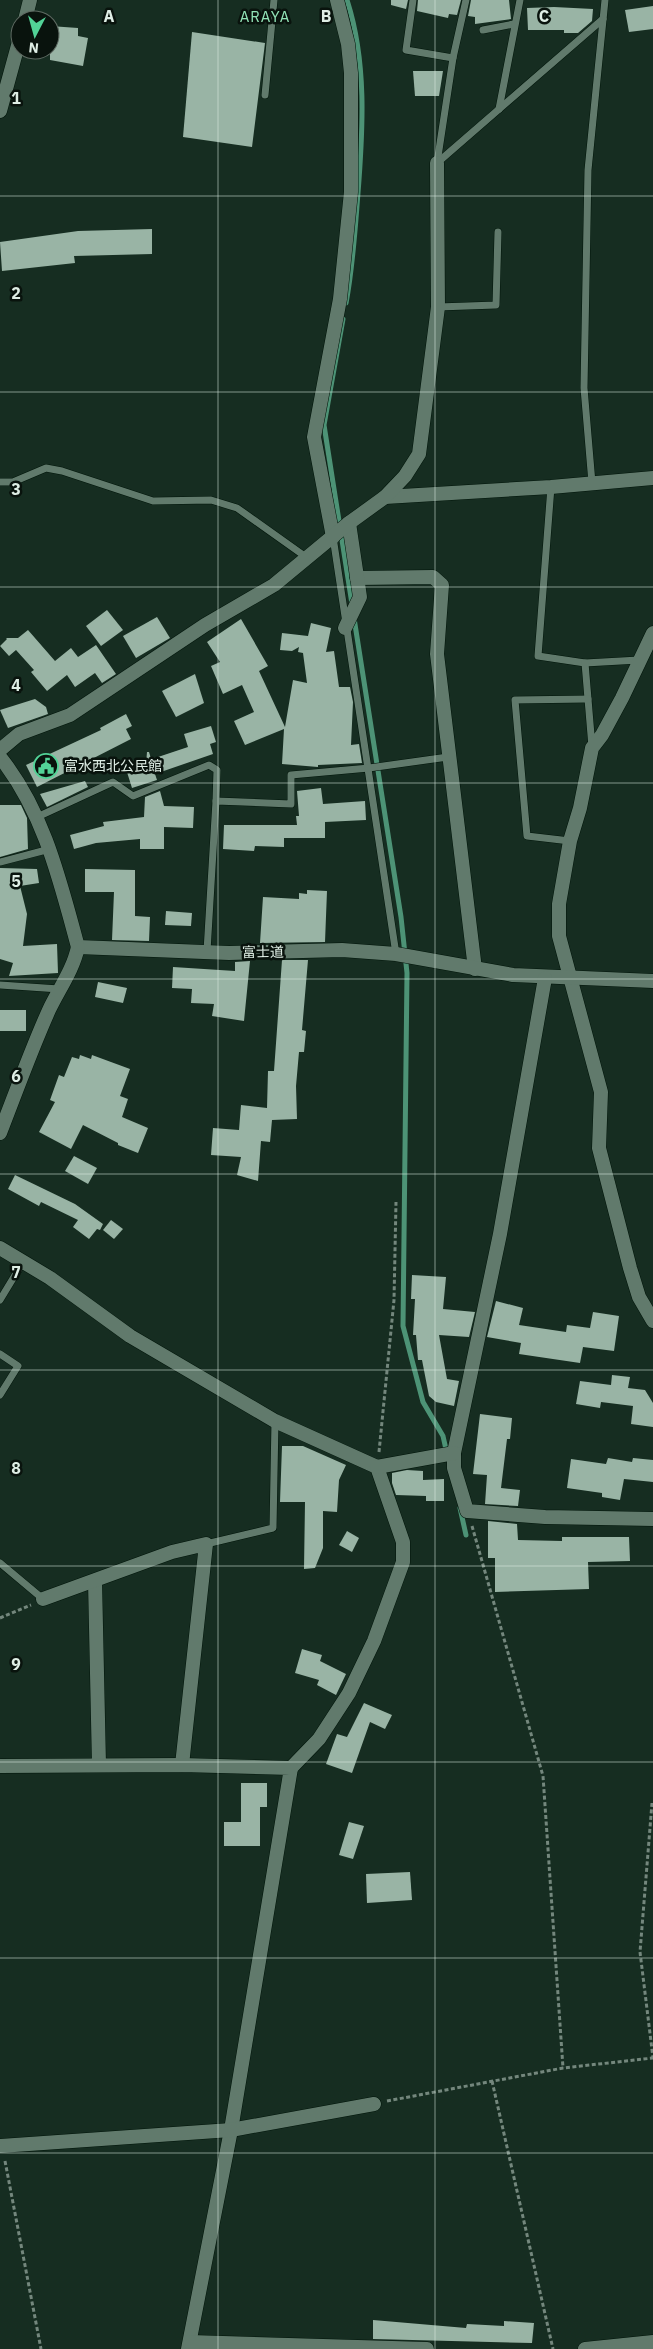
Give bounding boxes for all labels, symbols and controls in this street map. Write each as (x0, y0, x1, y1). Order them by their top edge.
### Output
text: A (104, 6, 115, 26)
text: B (321, 6, 332, 26)
text: C (539, 6, 549, 26)
district label: ARAYA (240, 7, 290, 26)
north arrow (10, 10, 60, 60)
text: N (28, 38, 40, 57)
text: 1 (11, 88, 21, 108)
text: 2 (11, 283, 21, 303)
text: 3 (11, 479, 21, 499)
text: 4 (11, 675, 21, 695)
public building icon: 富水西北公民館 (33, 753, 59, 779)
place label: 富水西北公民館 (64, 757, 162, 775)
text: 5 (11, 871, 21, 891)
street label: 富士道 (242, 943, 284, 961)
text: 6 (11, 1066, 21, 1086)
text: 7 (11, 1262, 21, 1282)
text: 8 (11, 1458, 21, 1478)
text: 9 (11, 1654, 21, 1674)

